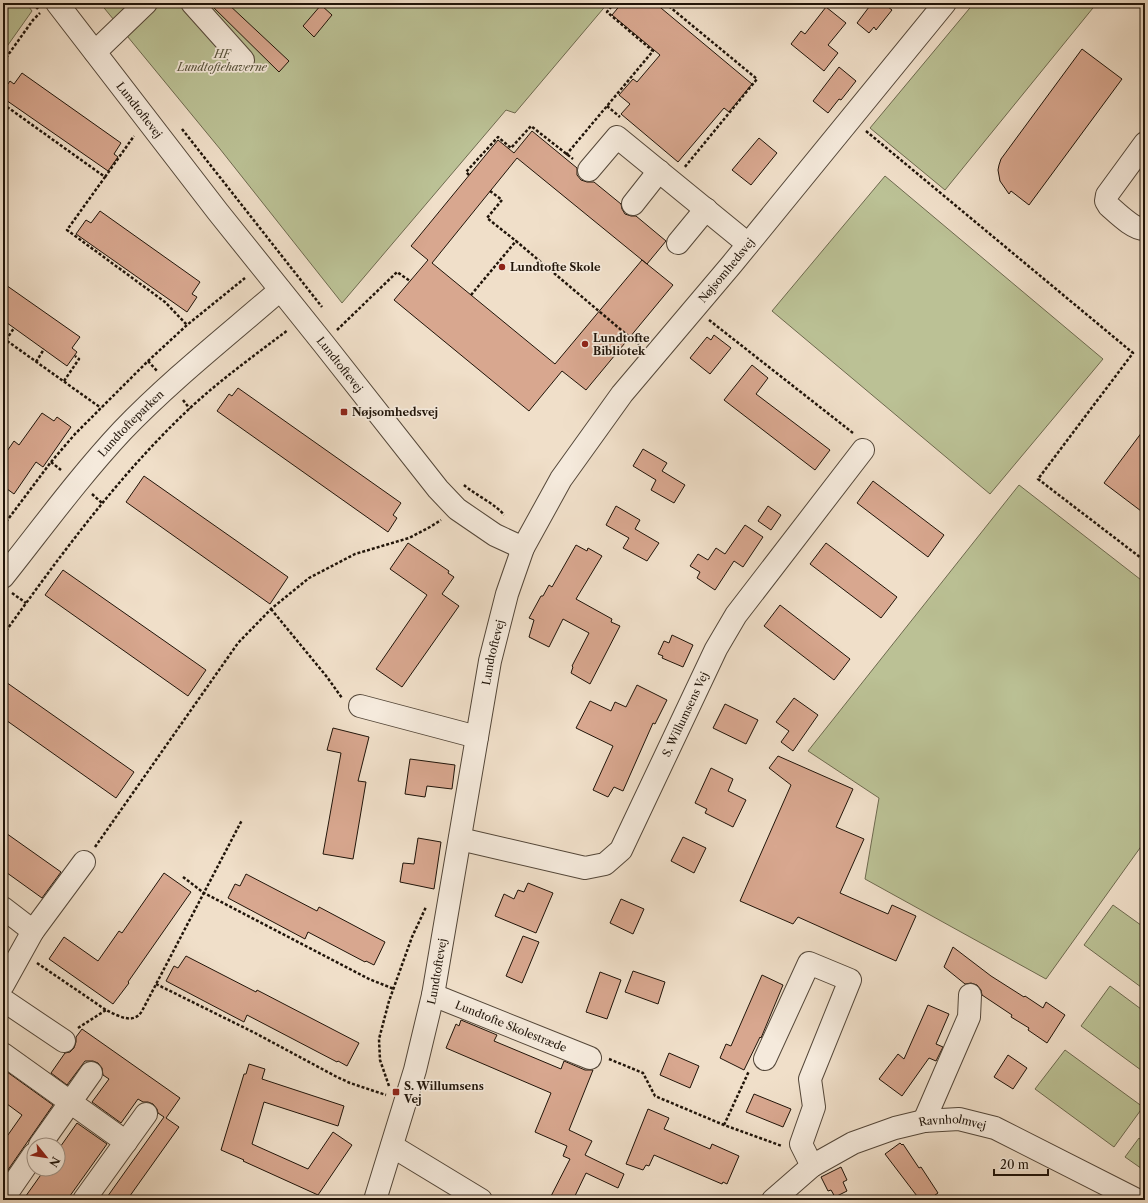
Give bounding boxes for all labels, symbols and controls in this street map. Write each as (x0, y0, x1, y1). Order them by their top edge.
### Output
park label: HF Lundtoftehaverne (176, 47, 268, 74)
street label: Lundtoftevej (113, 79, 165, 141)
street label: Nøjsomhedsvej (695, 235, 757, 306)
place label: Lundtofte Skole (510, 260, 601, 274)
marker: Lundtofte Skole (497, 262, 507, 272)
place label: Lundtofte Bibliotek (593, 331, 650, 358)
street label: Lundtoftevej (314, 334, 366, 395)
marker: Lundtofte Bibliotek (580, 339, 590, 349)
street label: Lundtofteparken (95, 387, 167, 460)
place label: Nøjsomhedsvej (352, 405, 438, 419)
marker: Nøjsomhedsvej (339, 407, 349, 417)
street label: Lundtoftevej (479, 618, 507, 686)
street label: S. Willumsens Vej (659, 670, 711, 759)
street label: Lundtoftevej (424, 937, 450, 1006)
street label: Lundtofte Skolestræde (453, 998, 569, 1055)
place label: S. Willumsens Vej (403, 1079, 484, 1106)
marker: S. Willumsens Vej (391, 1087, 401, 1097)
street label: Ravnholmvej (917, 1112, 988, 1133)
north arrow (26, 1137, 66, 1177)
scale bar (994, 1151, 1048, 1177)
text: N (46, 1154, 63, 1170)
text: 20 m (1000, 1157, 1029, 1172)

